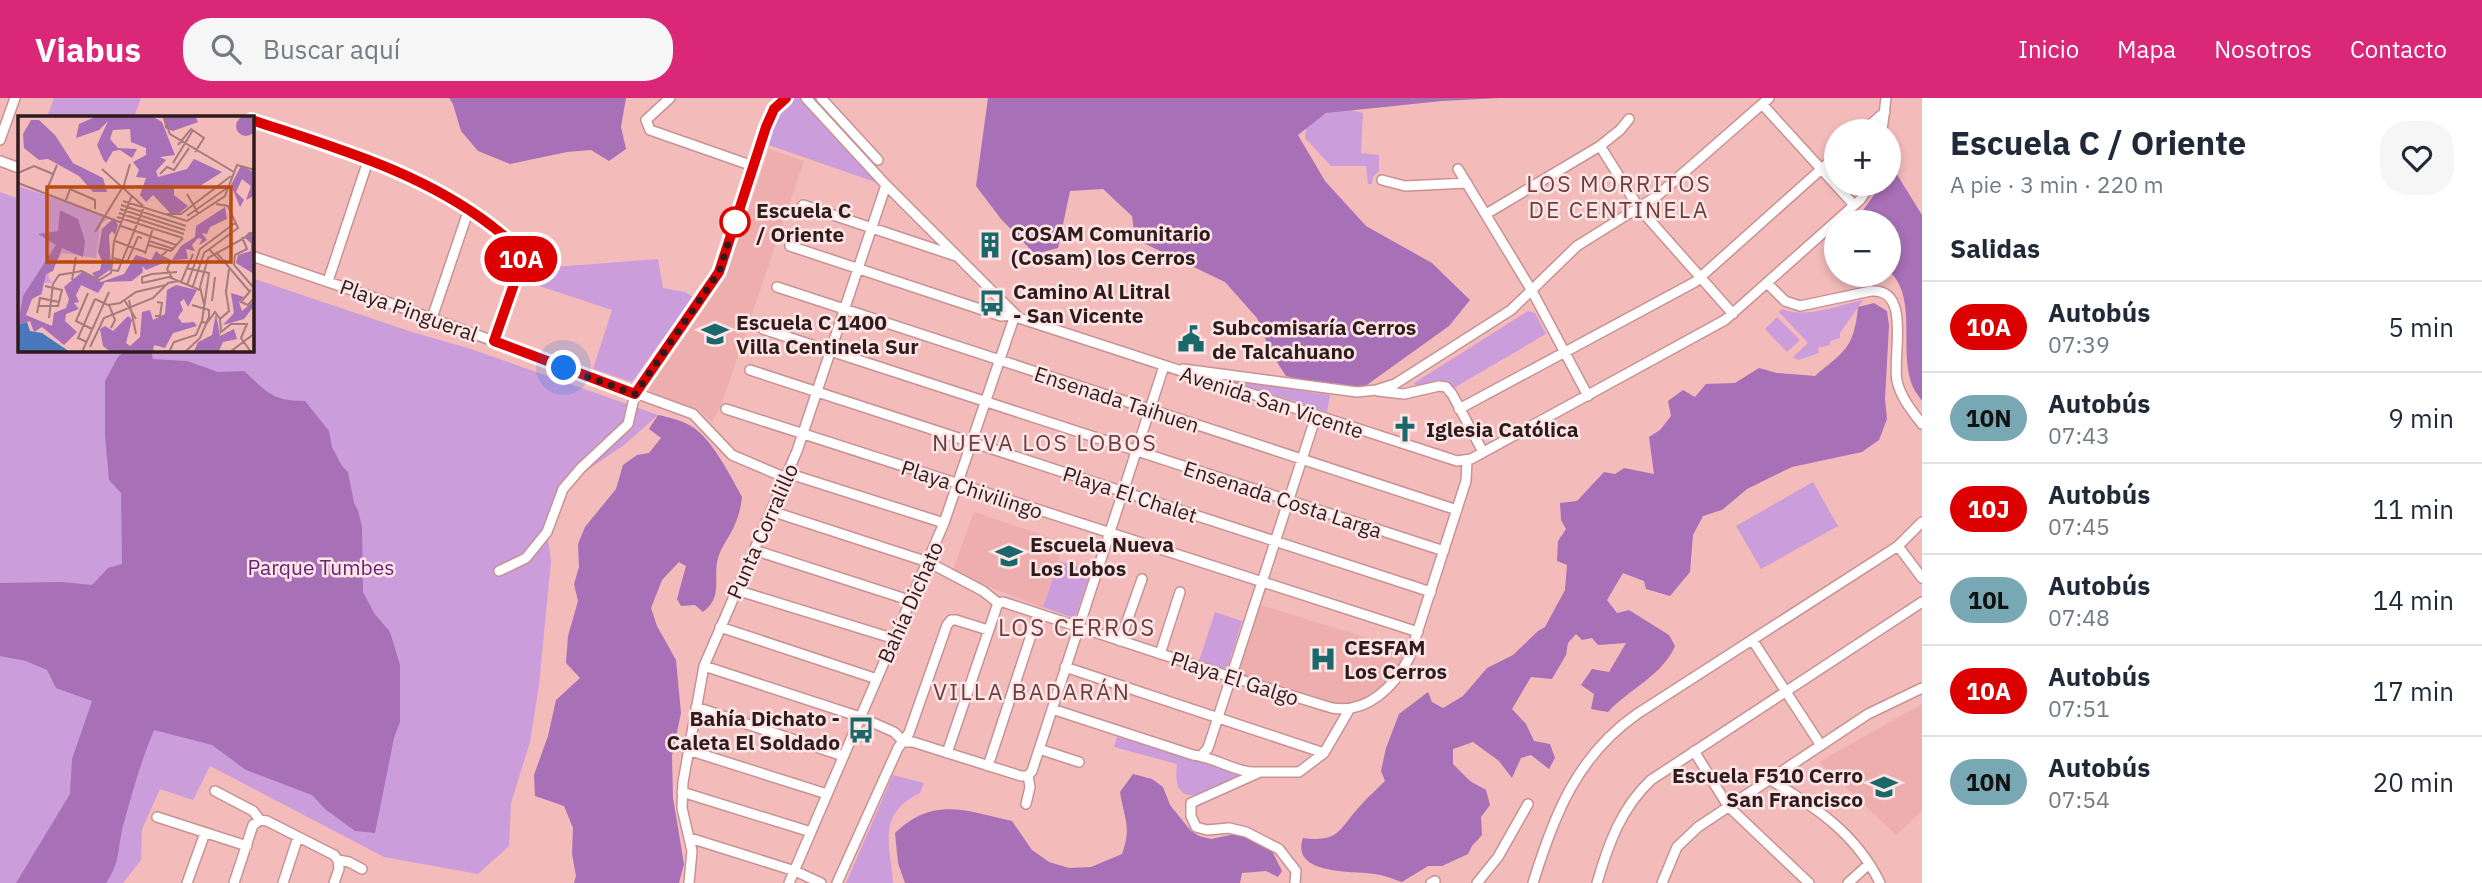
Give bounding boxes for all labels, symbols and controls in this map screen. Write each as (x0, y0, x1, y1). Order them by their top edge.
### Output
search box (183, 18, 673, 81)
text: Viabus (35, 28, 141, 71)
icon: search (207, 30, 245, 68)
text: Buscar aquí (263, 32, 400, 66)
text: Inicio (2018, 33, 2079, 65)
text: Mapa (2117, 33, 2176, 65)
text: Nosotros (2214, 33, 2312, 65)
text: Contacto (2350, 33, 2447, 65)
inset map (18, 116, 254, 352)
map controls (1824, 119, 1901, 287)
button: + (1824, 119, 1901, 196)
text: Escuela C / Oriente (1950, 121, 2246, 164)
button: heart (2380, 121, 2454, 195)
district label: LOS MORRITOS DE CENTINELA (1526, 168, 1712, 224)
text: A pie · 3 min · 220 m (1950, 169, 2164, 199)
place label: Escuela C / Oriente (756, 196, 852, 248)
marker: Escuela C / Oriente (720, 207, 750, 237)
button: − (1824, 210, 1901, 287)
place label: COSAM Comunitario (Cosam) los Cerros (1011, 219, 1211, 271)
building icon: COSAM Comunitario (Cosam) los Cerros (975, 230, 1005, 260)
text: Salidas (1950, 231, 2040, 265)
line badge: 10A (481, 236, 561, 282)
text: 10A (498, 243, 544, 275)
street label: Playa Pingueral (336, 272, 482, 348)
place label: Camino Al Litral - San Vicente (1013, 277, 1170, 329)
bus stop icon: Camino Al Litral - San Vicente (977, 288, 1007, 318)
text: Autobús (2048, 295, 2150, 329)
place label: Escuela C 1400 Villa Centinela Sur (736, 308, 919, 360)
text: 5 min (2388, 310, 2454, 344)
text: 10A (1966, 311, 2011, 343)
place label: Subcomisaría Cerros de Talcahuano (1212, 313, 1416, 365)
school or university icon: Escuela C 1400 Villa Centinela Sur (700, 319, 730, 349)
public building icon: Subcomisaría Cerros de Talcahuano (1176, 324, 1206, 354)
text: 07:39 (2048, 329, 2110, 359)
your location (546, 350, 581, 385)
street label: Ensenada Taihuen (1031, 359, 1203, 439)
street label: Avenida San Vicente (1177, 359, 1367, 445)
text: Autobús (2048, 386, 2150, 420)
text: 9 min (2388, 401, 2454, 435)
text: 10N (1965, 402, 2012, 434)
church icon: Iglesia Católica (1390, 414, 1420, 444)
place label: Iglesia Católica (1426, 415, 1579, 443)
text: 07:43 (2048, 420, 2110, 450)
district label: NUEVA LOS LOBOS (932, 427, 1158, 457)
street label: Playa Chivilingo (898, 453, 1046, 525)
street label: Ensenada Costa Larga (1180, 454, 1386, 544)
street label: Punta Corralillo (720, 459, 804, 603)
street label: Playa El Chalet (1059, 459, 1201, 529)
text: Autobús (2048, 477, 2150, 511)
text: 11 min (2373, 492, 2454, 526)
text: 10J (1967, 493, 2010, 525)
text: 07:45 (2048, 511, 2110, 541)
place label: Escuela Nueva Los Lobos (1030, 530, 1174, 582)
street label: Bahía Dichato (871, 537, 949, 667)
school or university icon: Escuela Nueva Los Lobos (994, 541, 1024, 571)
park label: Parque Tumbes (247, 553, 395, 581)
text: Autobús (2048, 568, 2150, 602)
text: 14 min (2373, 583, 2454, 617)
text: 10L (1968, 584, 2009, 616)
text: 07:48 (2048, 602, 2110, 632)
district label: LOS CERROS (998, 611, 1156, 643)
place label: CESFAM Los Cerros (1344, 633, 1447, 685)
street label: Playa El Galgo (1167, 644, 1303, 712)
hospital icon: CESFAM Los Cerros (1308, 644, 1338, 674)
text: Autobús (2048, 659, 2150, 693)
text: 17 min (2373, 674, 2454, 708)
text: 10A (1966, 675, 2011, 707)
district label: VILLA BADARÁN (933, 676, 1131, 706)
text: 07:51 (2048, 693, 2110, 723)
place label: Bahía Dichato - Caleta El Soldado (667, 704, 840, 756)
bus stop icon: Bahía Dichato - Caleta El Soldado (846, 715, 876, 745)
text: Autobús (2048, 750, 2150, 784)
place label: Escuela F510 Cerro San Francisco (1672, 761, 1863, 813)
text: 20 min (2373, 765, 2454, 799)
text: 10N (1965, 766, 2012, 798)
school or university icon: Escuela F510 Cerro San Francisco (1869, 772, 1899, 802)
text: 07:54 (2048, 784, 2110, 814)

